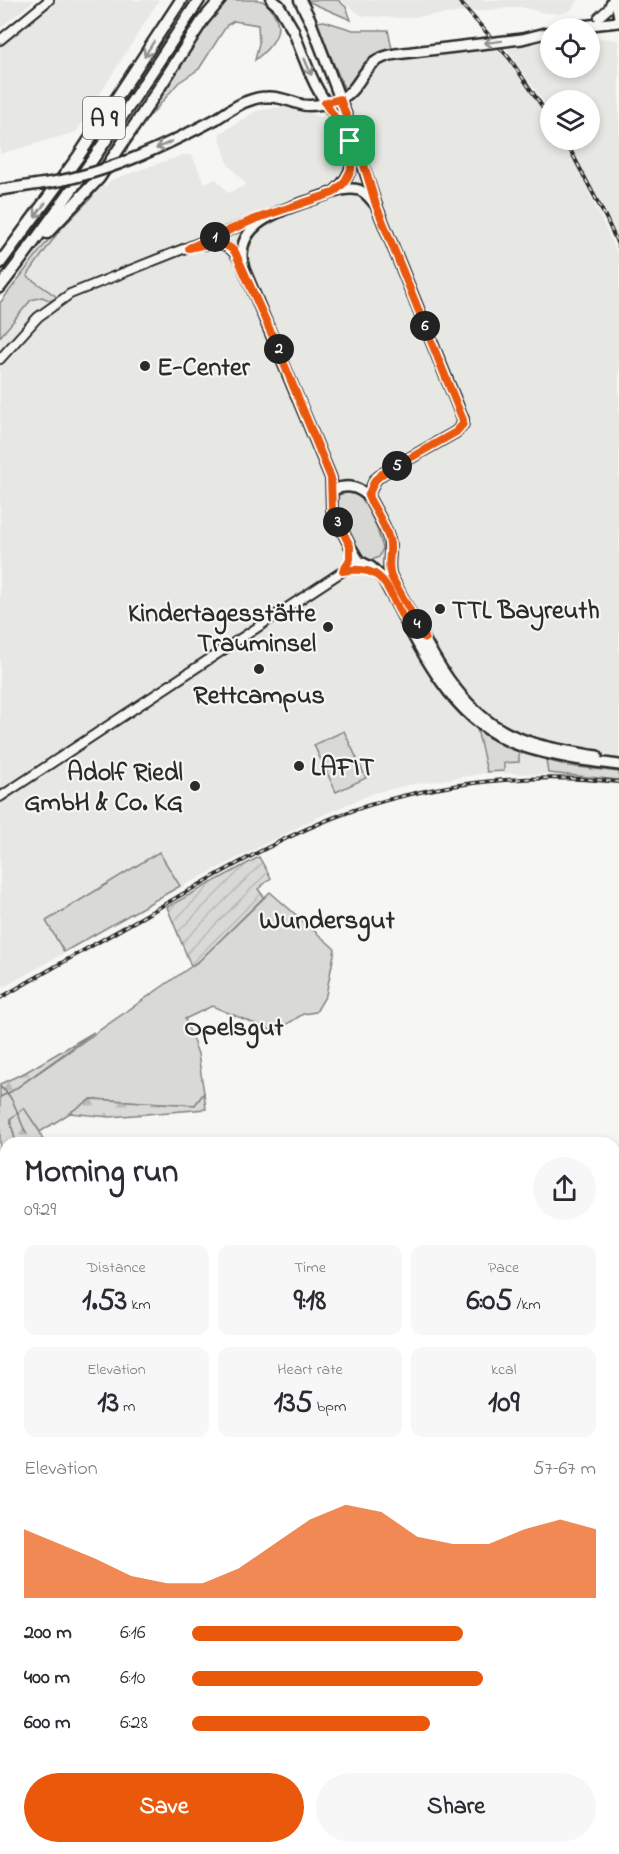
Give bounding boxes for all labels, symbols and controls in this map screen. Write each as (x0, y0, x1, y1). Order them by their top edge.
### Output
map controls (540, 18, 600, 150)
button: locate (540, 18, 600, 78)
one-way arrow (483, 37, 503, 48)
one-way arrow (143, 40, 155, 57)
one-way arrow (303, 57, 314, 76)
button: layers (540, 90, 600, 150)
road number: A 9 (83, 97, 125, 139)
pin (324, 115, 375, 166)
icon: arrive (333, 124, 366, 157)
one-way arrow (155, 140, 173, 152)
one-way arrow (34, 202, 46, 218)
pin: 1 (200, 222, 230, 252)
text: 1 (212, 225, 218, 249)
pin: 6 (410, 311, 440, 341)
text: 6 (421, 314, 429, 338)
pin: 2 (264, 334, 294, 364)
text: 2 (275, 337, 283, 361)
place label: E-Center (157, 350, 251, 388)
marker: E-Center (138, 359, 152, 373)
pin: 5 (382, 451, 412, 481)
text: 5 (392, 454, 402, 478)
pin: 3 (323, 507, 353, 537)
text: 3 (335, 510, 341, 534)
place label: TTL Bayreuth (452, 593, 600, 631)
place label: Kindertagesstätte Trauminsel (128, 596, 317, 664)
marker: TTL Bayreuth (433, 602, 447, 616)
pin: 4 (402, 609, 432, 639)
text: 4 (414, 612, 420, 636)
marker: Kindertagesstätte Trauminsel (321, 620, 335, 634)
marker: Rettcampus (252, 662, 266, 676)
place label: Rettcampus (193, 678, 325, 716)
place label: LAFIT (311, 750, 375, 788)
place label: Adolf Riedl GmbH & Co. KG (24, 755, 183, 823)
marker: LAFIT (292, 759, 306, 773)
marker: Adolf Riedl GmbH & Co. KG (188, 779, 202, 793)
district label: Wundersgut (259, 902, 396, 942)
district label: Opelsgut (184, 1009, 285, 1049)
text: Morning run (24, 1149, 178, 1197)
button: share (533, 1157, 596, 1220)
text: 09:29 (24, 1196, 56, 1225)
text: Distance (87, 1256, 146, 1280)
text: Time (294, 1256, 326, 1280)
text: Pace (488, 1256, 519, 1280)
text: 1.53 (82, 1280, 127, 1324)
text: 9:18 (294, 1280, 326, 1324)
text: 6:05 (467, 1280, 512, 1324)
text: km (127, 1293, 151, 1317)
text: /km (512, 1293, 541, 1317)
text: Elevation (87, 1358, 146, 1382)
text: Heart rate (277, 1358, 343, 1382)
text: kcal (491, 1358, 516, 1382)
text: 13 (97, 1382, 119, 1426)
text: 135 (274, 1382, 313, 1426)
text: 109 (488, 1382, 519, 1426)
text: m (119, 1395, 136, 1419)
text: bpm (313, 1395, 346, 1419)
text: Elevation (24, 1455, 98, 1484)
text: 57–67 m (533, 1455, 596, 1484)
text: 200 m (24, 1619, 72, 1648)
text: 6:16 (120, 1619, 146, 1648)
text: 400 m (24, 1664, 70, 1693)
text: 6:10 (120, 1664, 146, 1693)
text: 600 m (24, 1709, 71, 1738)
text: 6:28 (120, 1709, 148, 1738)
button: Save (24, 1773, 304, 1842)
button: Share (316, 1773, 596, 1842)

